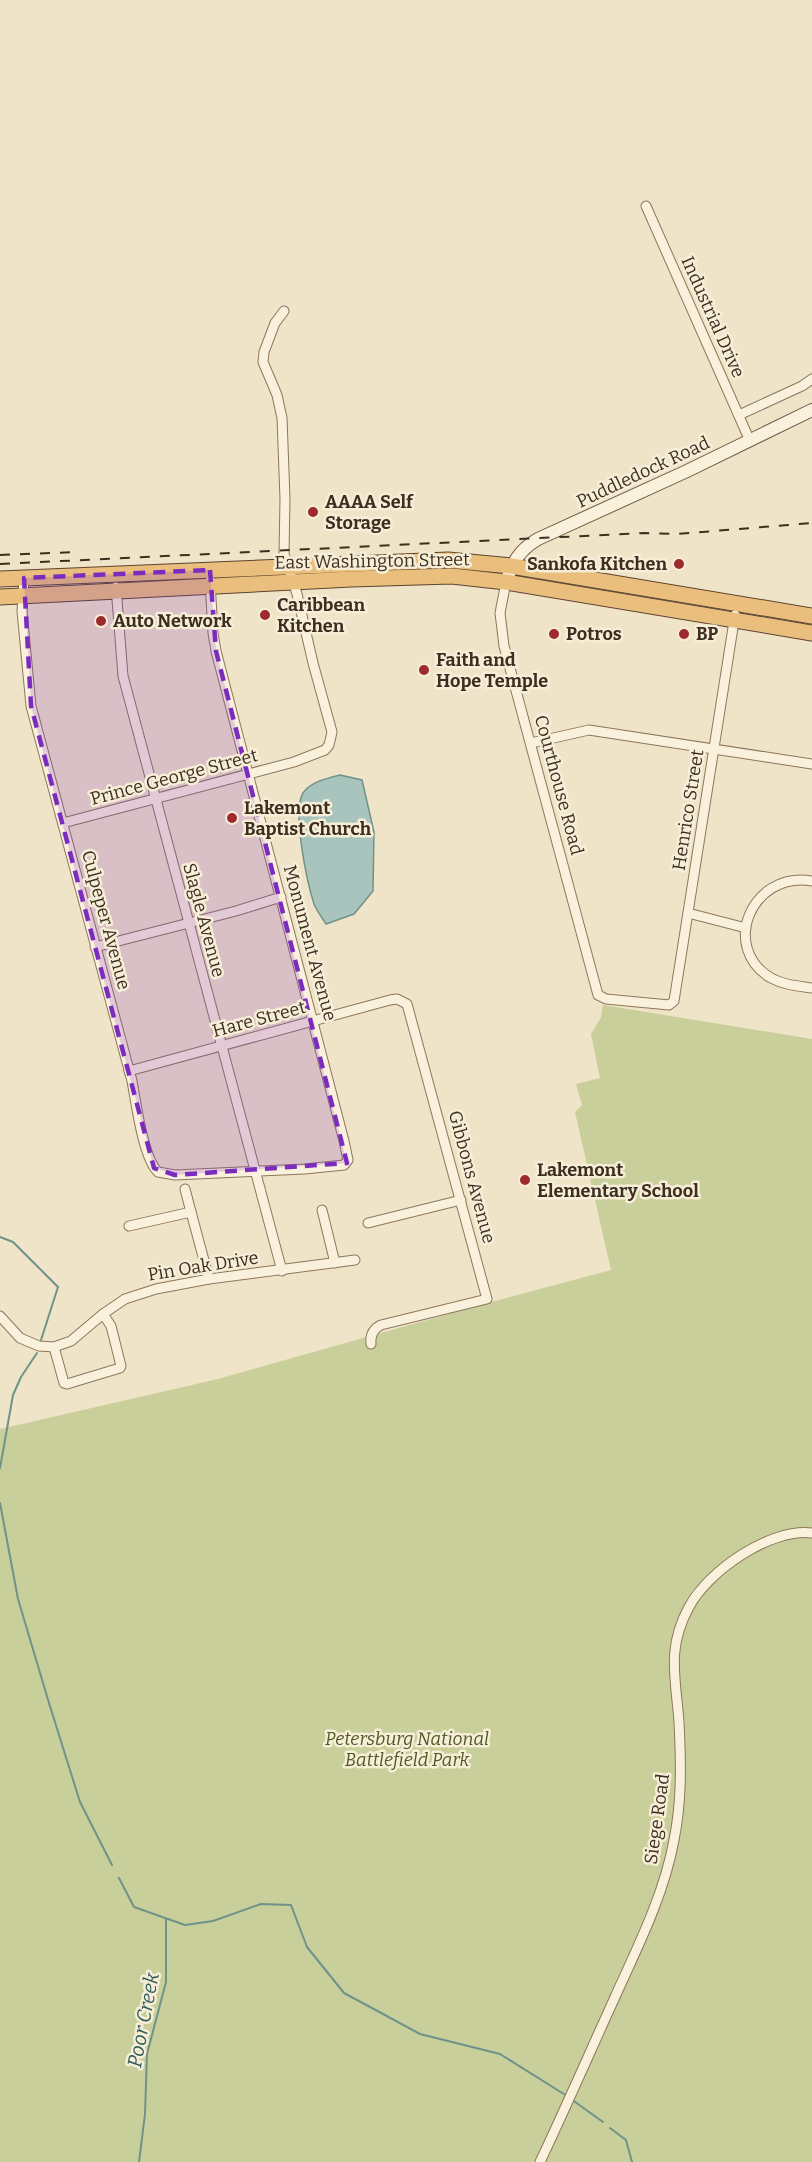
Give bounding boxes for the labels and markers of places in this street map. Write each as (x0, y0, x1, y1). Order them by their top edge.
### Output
place label: AAAA Self Storage (325, 491, 414, 534)
marker: AAAA Self Storage (306, 505, 320, 519)
place label: Sankofa Kitchen (527, 553, 667, 575)
marker: Sankofa Kitchen (672, 557, 686, 571)
place label: Caribbean Kitchen (277, 594, 365, 637)
marker: Caribbean Kitchen (258, 608, 272, 622)
place label: Auto Network (113, 610, 232, 632)
marker: Auto Network (94, 614, 108, 628)
place label: Potros (566, 623, 622, 645)
place label: BP (696, 623, 718, 645)
marker: Potros (547, 627, 561, 641)
marker: BP (677, 627, 691, 641)
place label: Faith and Hope Temple (436, 649, 548, 692)
marker: Faith and Hope Temple (417, 663, 431, 677)
place label: Lakemont Baptist Church (244, 797, 372, 840)
marker: Lakemont Baptist Church (225, 811, 239, 825)
place label: Lakemont Elementary School (537, 1159, 699, 1202)
marker: Lakemont Elementary School (518, 1173, 532, 1187)

